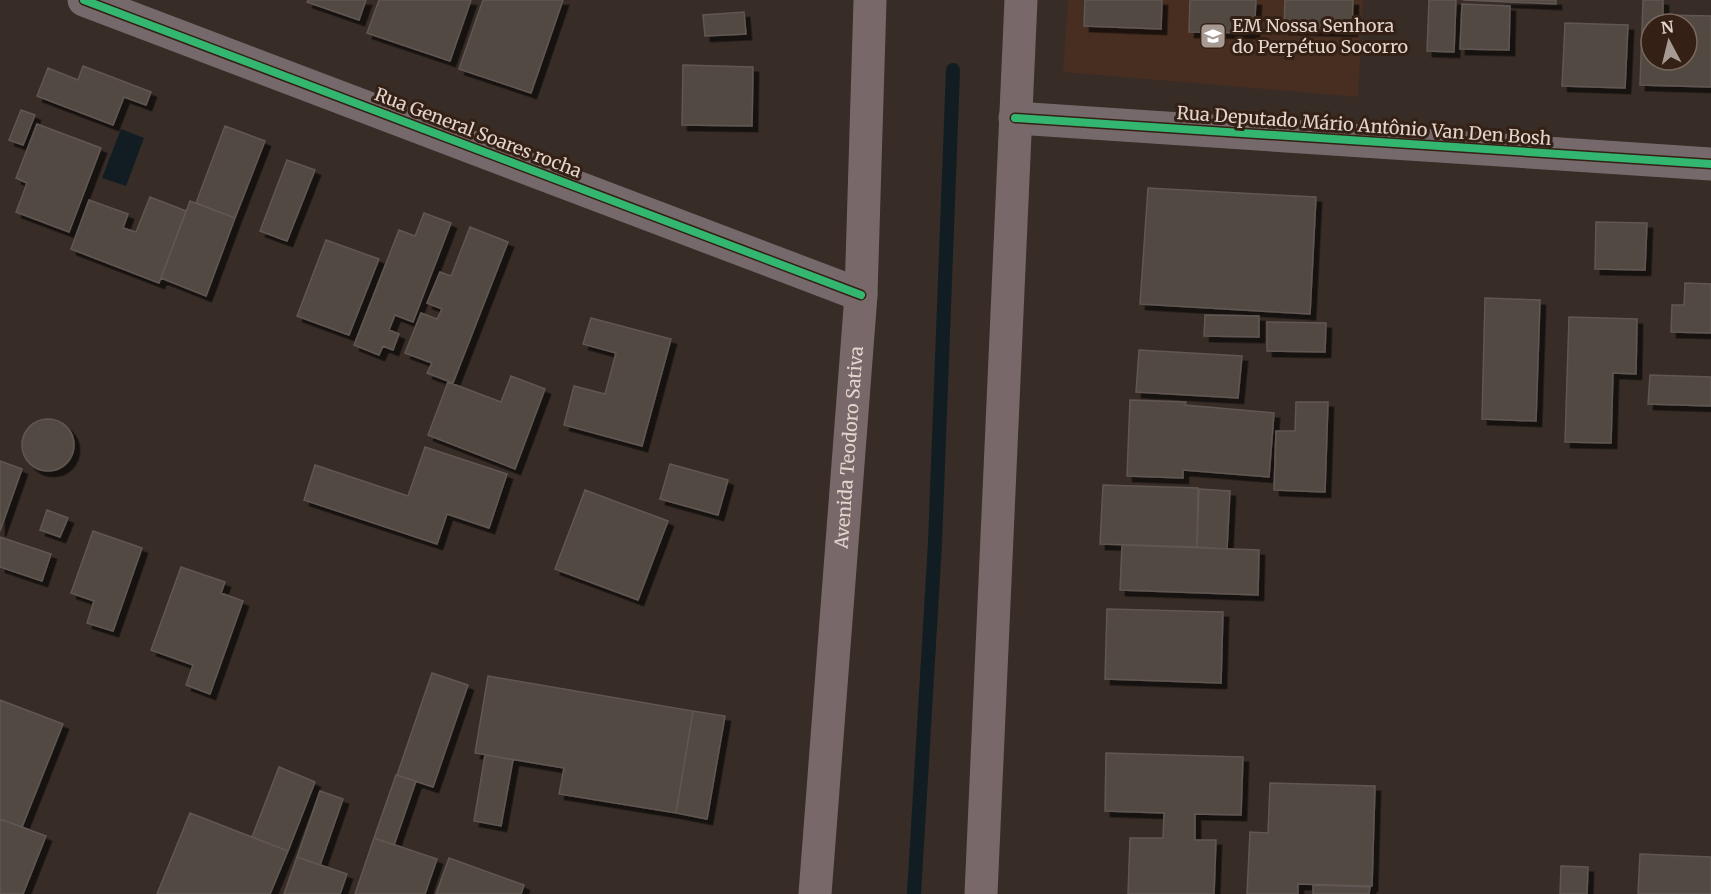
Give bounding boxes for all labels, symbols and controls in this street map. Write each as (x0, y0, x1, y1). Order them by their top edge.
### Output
north arrow (1639, 12, 1699, 72)
place label: EM Nossa Senhora do Perpétuo Socorro (1232, 14, 1408, 58)
text: N (1660, 16, 1675, 38)
school or university icon: EM Nossa Senhora do Perpétuo Socorro (1198, 21, 1228, 51)
street label: Rua General Soares rocha (371, 82, 585, 183)
street label: Rua Deputado Mário Antônio Van Den Bosh (1176, 101, 1552, 150)
street label: Avenida Teodoro Sativa (829, 345, 868, 550)

